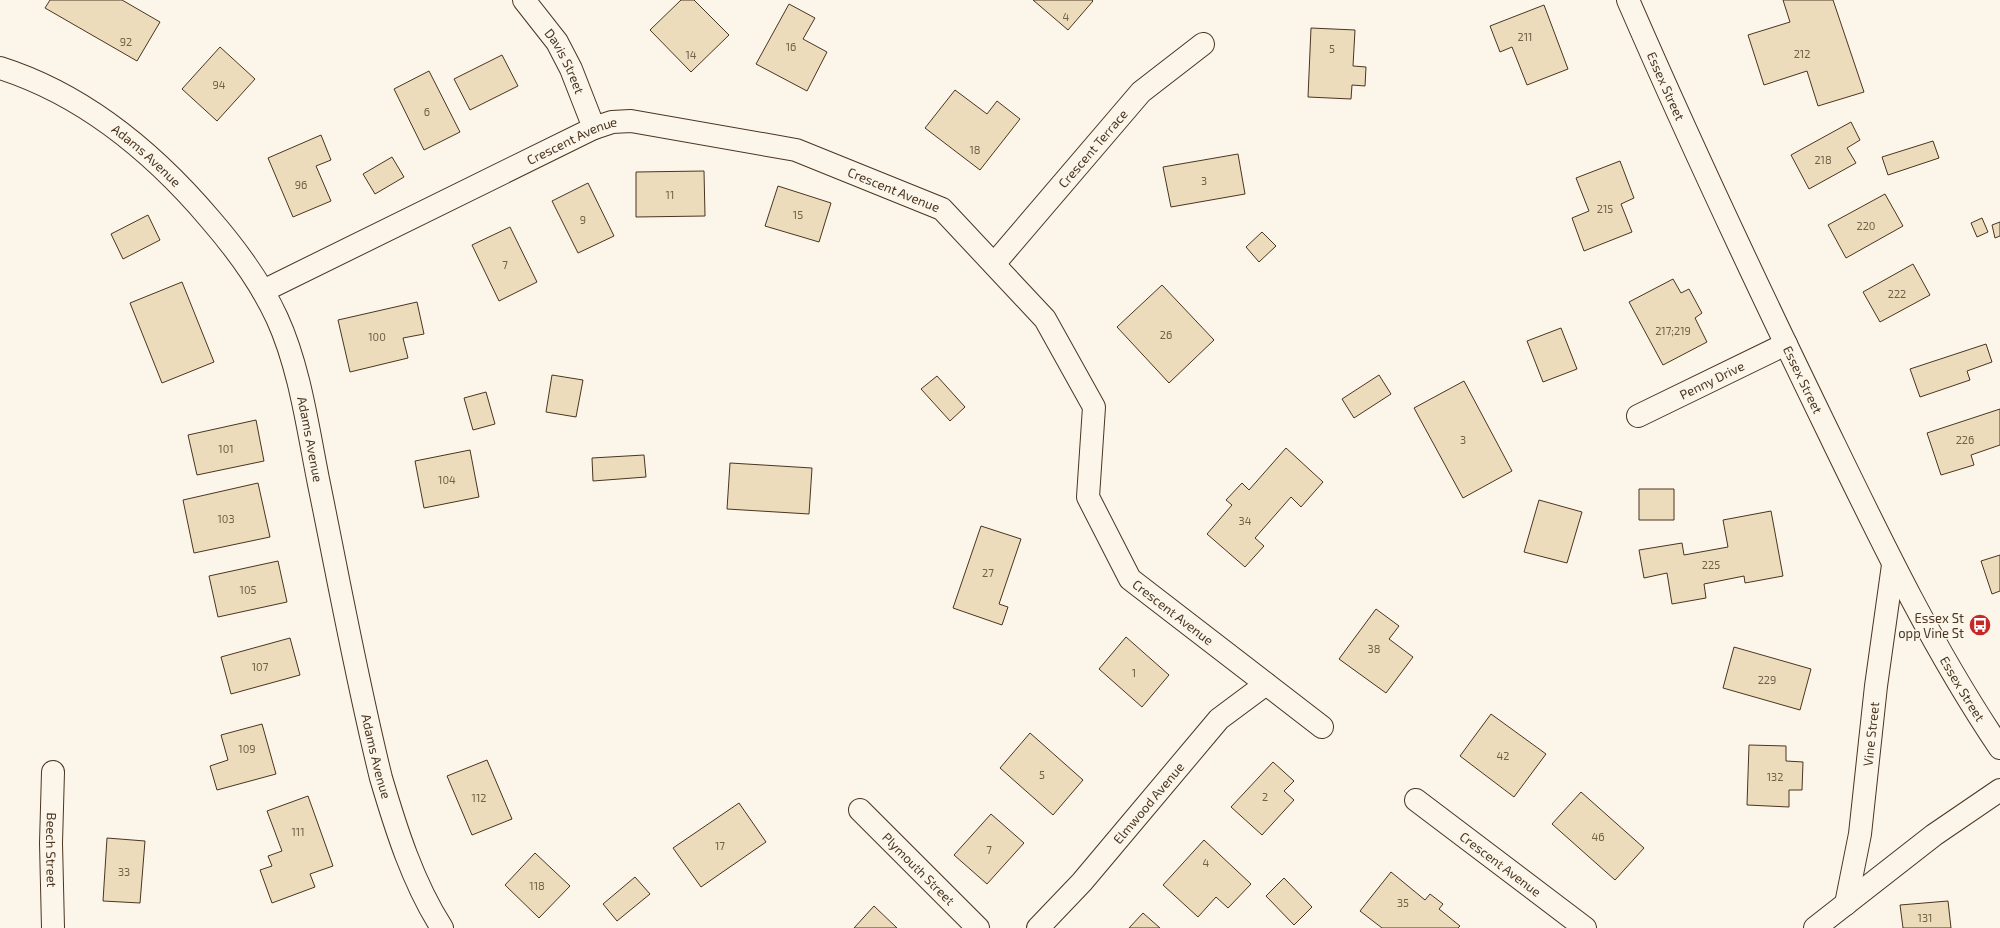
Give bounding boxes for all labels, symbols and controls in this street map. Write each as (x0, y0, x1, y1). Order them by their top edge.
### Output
house number: 4 (1063, 10, 1070, 23)
street label: Davis Street (541, 25, 588, 96)
house number: 211 (1518, 30, 1532, 43)
house number: 92 (120, 35, 132, 48)
house number: 16 (786, 40, 796, 53)
house number: 5 (1329, 42, 1335, 55)
house number: 212 (1794, 47, 1810, 60)
house number: 14 (685, 48, 697, 61)
street label: Essex Street (1644, 49, 1688, 123)
house number: 94 (212, 78, 226, 91)
house number: 6 (424, 105, 430, 118)
street label: Crescent Terrace (1055, 106, 1131, 191)
street label: Crescent Avenue (524, 114, 618, 168)
street label: Adams Avenue (109, 121, 184, 190)
house number: 18 (969, 143, 981, 156)
house number: 218 (1814, 153, 1832, 166)
street label: Crescent Avenue (845, 164, 942, 215)
house number: 3 (1201, 174, 1207, 187)
house number: 96 (295, 178, 307, 191)
house number: 11 (666, 188, 674, 201)
house number: 215 (1597, 202, 1613, 215)
house number: 15 (793, 208, 803, 221)
house number: 9 (580, 213, 586, 226)
house number: 220 (1857, 219, 1876, 232)
house number: 7 (502, 258, 508, 271)
house number: 222 (1888, 287, 1906, 300)
house number: 217;219 (1655, 324, 1691, 337)
house number: 26 (1160, 328, 1172, 341)
house number: 100 (368, 330, 386, 343)
street label: Essex Street (1780, 343, 1826, 416)
street label: Penny Drive (1677, 358, 1747, 403)
street label: Adams Avenue (294, 395, 326, 484)
house number: 3 (1460, 433, 1466, 446)
house number: 226 (1956, 433, 1974, 446)
house number: 101 (218, 442, 234, 455)
house number: 104 (438, 473, 456, 486)
house number: 103 (217, 512, 235, 525)
house number: 34 (1239, 514, 1252, 527)
house number: 225 (1702, 558, 1720, 571)
house number: 27 (982, 566, 994, 579)
street label: Crescent Avenue (1129, 576, 1217, 648)
house number: 105 (240, 583, 257, 596)
place label: Essex St opp Vine St (1898, 610, 1964, 641)
bus stop icon: Essex St opp Vine St (1967, 612, 1993, 638)
house number: 38 (1368, 642, 1380, 655)
street label: Essex Street (1937, 653, 1988, 724)
house number: 107 (252, 660, 269, 673)
house number: 1 (1132, 666, 1136, 679)
house number: 229 (1758, 673, 1776, 686)
street label: Vine Street (1859, 701, 1882, 767)
street label: Adams Avenue (358, 712, 395, 801)
house number: 109 (238, 742, 256, 755)
house number: 42 (1497, 749, 1509, 762)
street label: Elmwood Avenue (1110, 759, 1187, 847)
house number: 5 (1039, 768, 1045, 781)
house number: 132 (1767, 770, 1783, 783)
house number: 2 (1262, 790, 1268, 803)
house number: 112 (472, 791, 486, 804)
street label: Beech Street (43, 812, 60, 888)
house number: 111 (291, 825, 305, 838)
street label: Crescent Avenue (1457, 828, 1544, 900)
street label: Plymouth Street (879, 829, 958, 908)
house number: 46 (1591, 830, 1605, 843)
house number: 17 (715, 839, 725, 852)
house number: 7 (986, 843, 992, 856)
house number: 4 (1203, 856, 1210, 869)
house number: 33 (118, 865, 130, 878)
house number: 118 (529, 879, 545, 892)
house number: 35 (1397, 896, 1409, 909)
house number: 131 (1918, 911, 1932, 924)

